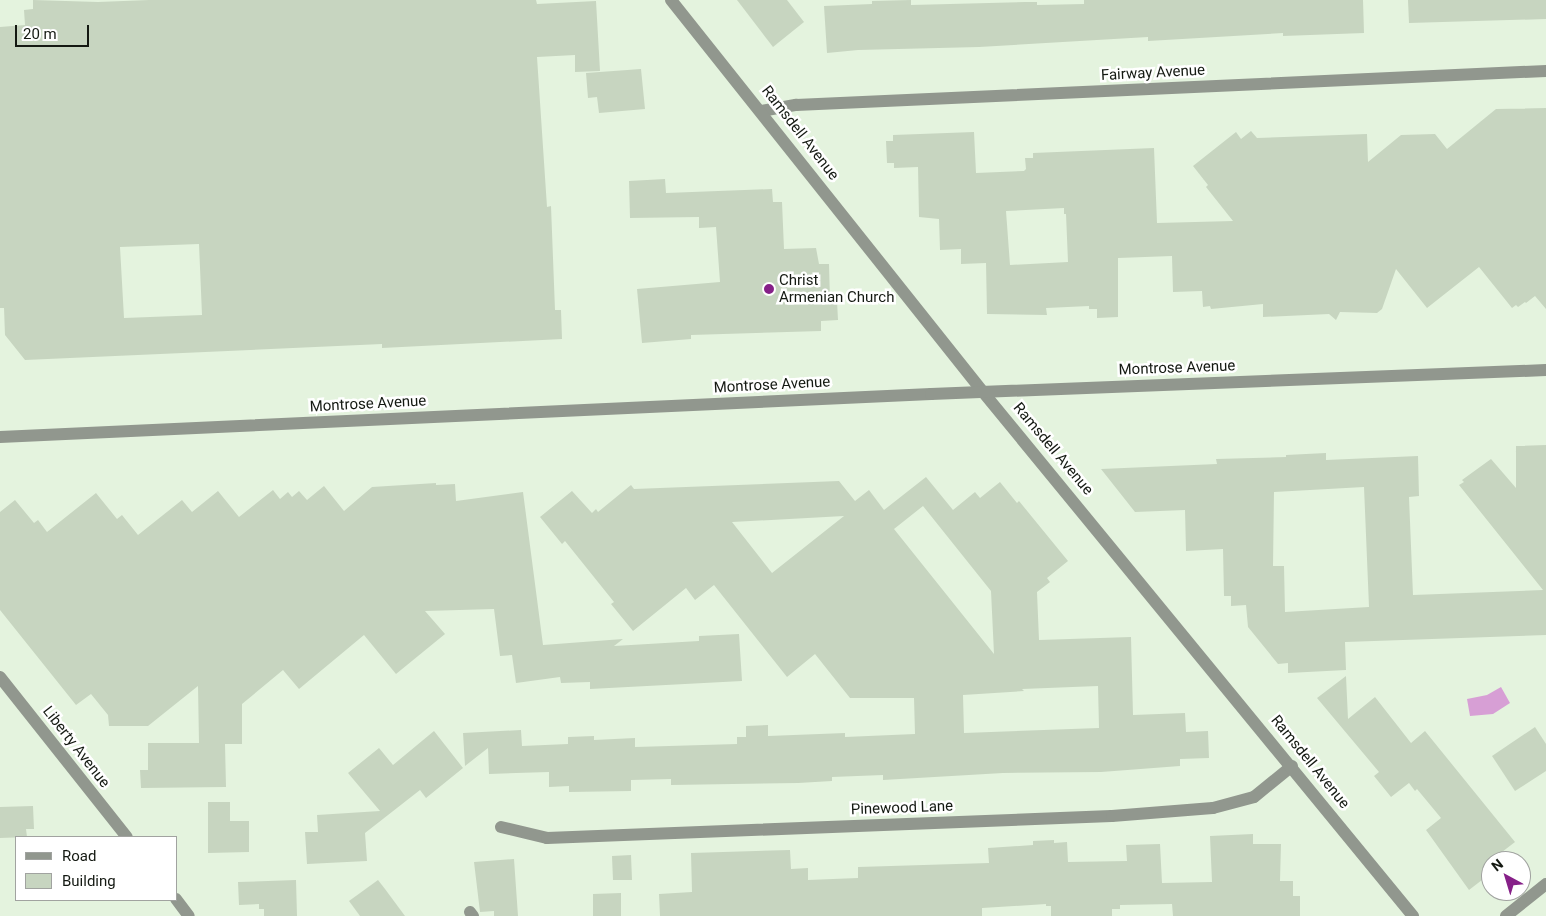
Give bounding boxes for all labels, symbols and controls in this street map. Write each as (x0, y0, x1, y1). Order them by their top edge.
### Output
scale bar (18, 15, 91, 47)
text: 20 m (23, 25, 57, 43)
street label: Fairway Avenue (1100, 61, 1206, 85)
street label: Ramsdell Avenue (758, 82, 842, 184)
place label: Christ Armenian Church (779, 271, 894, 306)
marker: Christ Armenian Church (763, 283, 775, 295)
street label: Montrose Avenue (1118, 357, 1236, 379)
street label: Montrose Avenue (713, 373, 831, 397)
street label: Montrose Avenue (309, 392, 427, 416)
street label: Ramsdell Avenue (1009, 399, 1097, 499)
street label: Liberty Avenue (39, 703, 113, 791)
street label: Ramsdell Avenue (1267, 712, 1353, 812)
street label: Pinewood Lane (851, 797, 953, 819)
legend (15, 836, 178, 901)
text: Road (62, 847, 96, 865)
north arrow (1481, 851, 1531, 901)
text: N (1488, 856, 1506, 874)
text: Building (62, 872, 116, 890)

